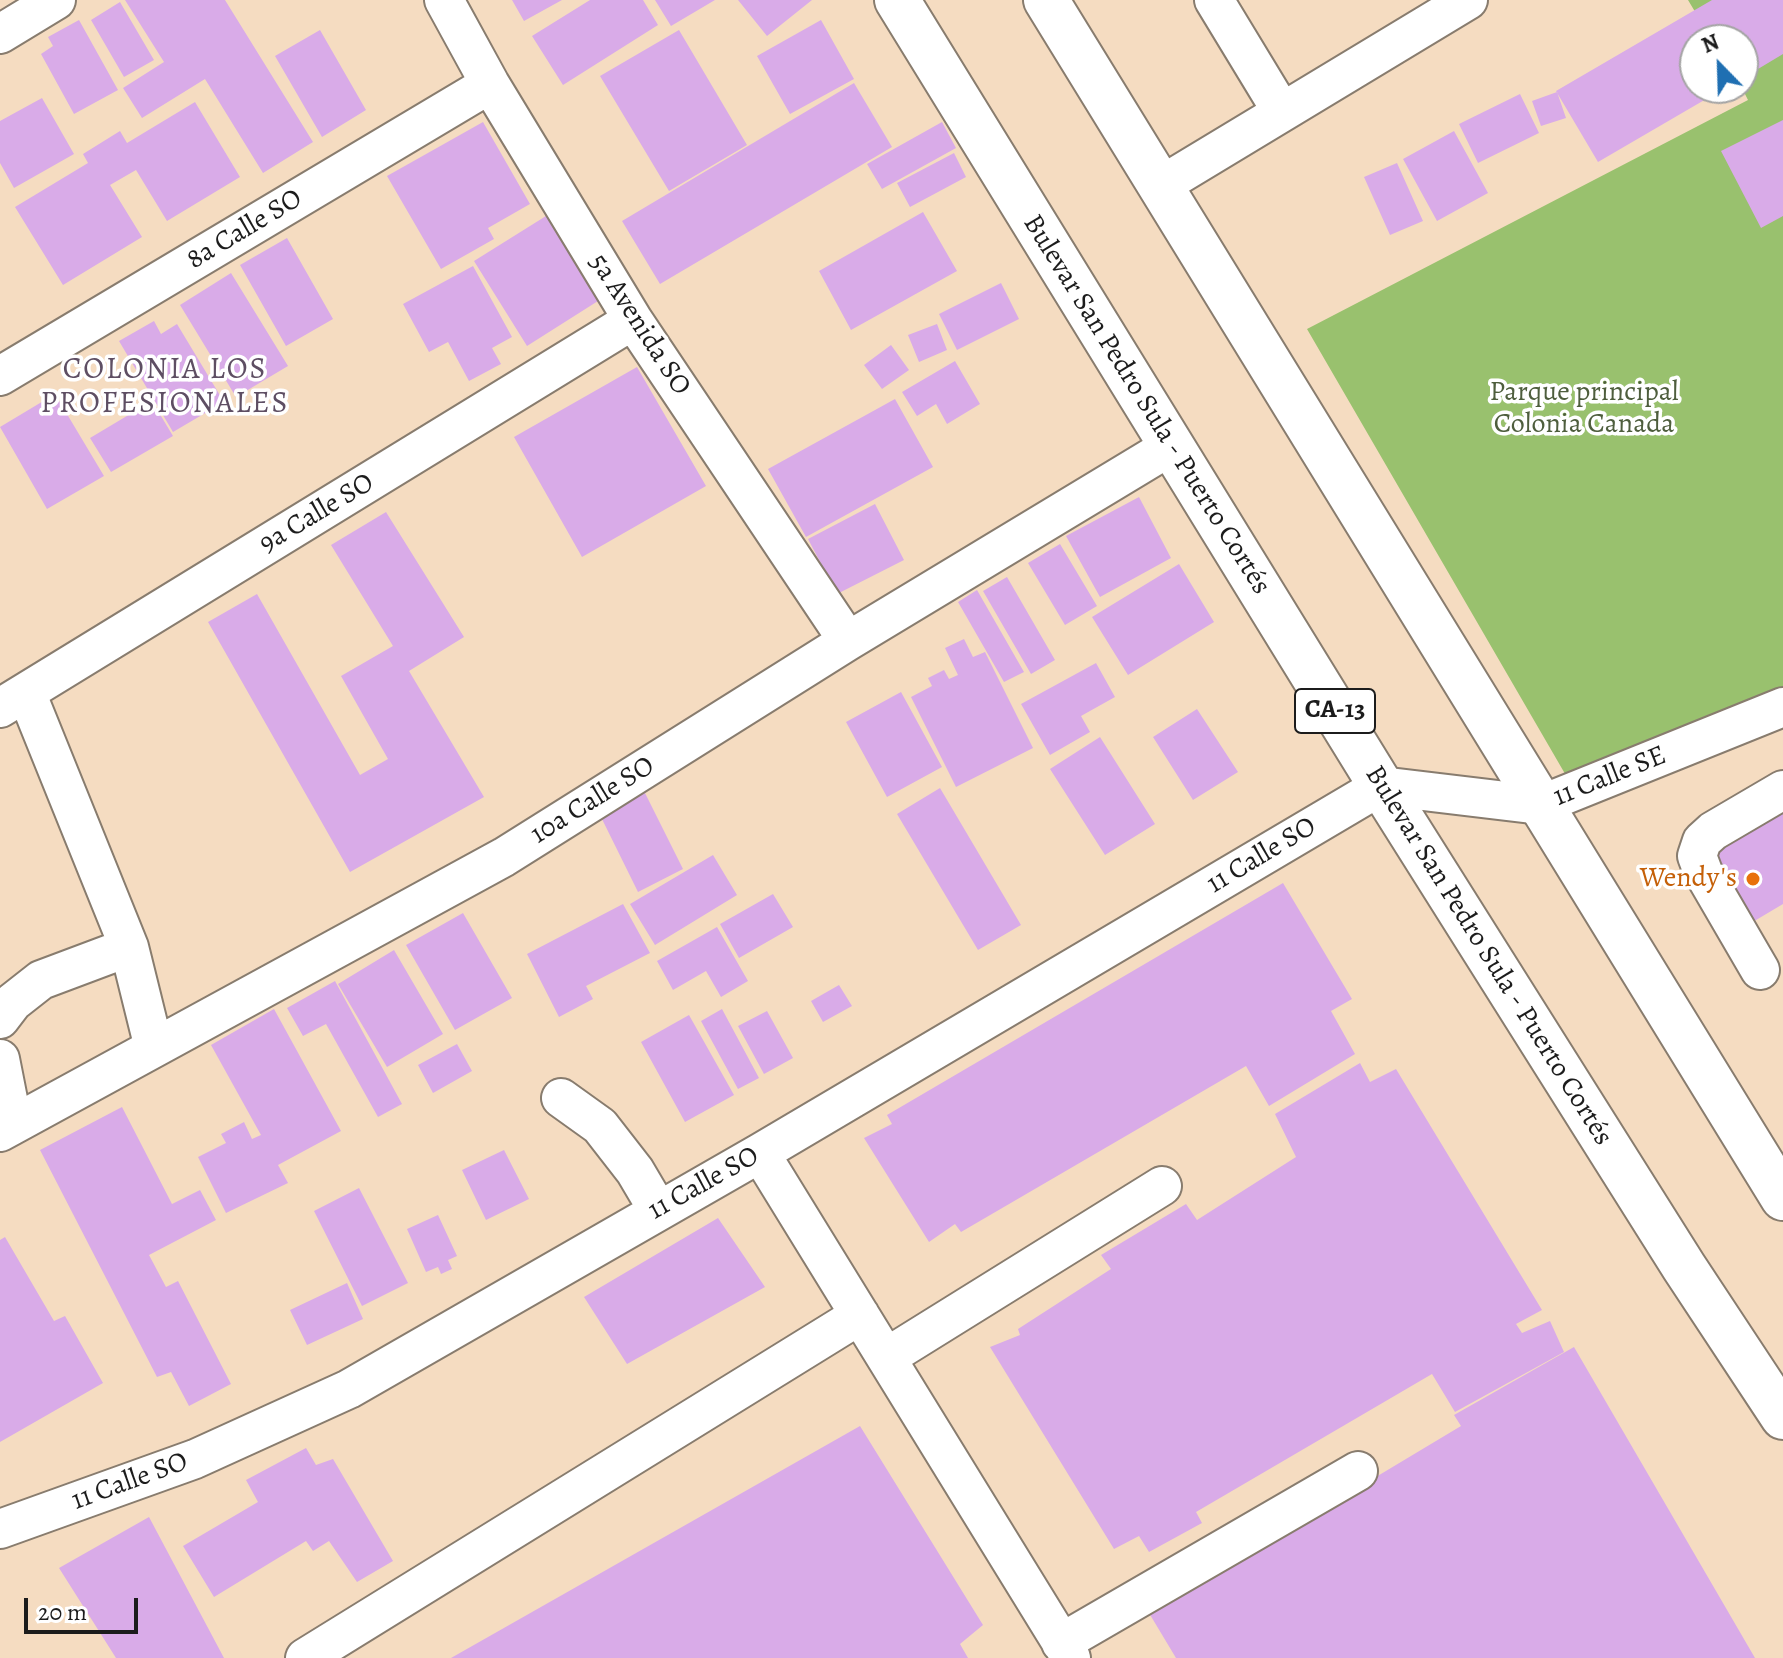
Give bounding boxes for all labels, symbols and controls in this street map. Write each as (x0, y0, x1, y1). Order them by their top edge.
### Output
north arrow (1679, 24, 1759, 104)
text: N (1697, 27, 1724, 61)
street label: 8a Calle SO (181, 182, 309, 278)
street label: Bulevar San Pedro Sula - Puerto Cortés (1015, 209, 1277, 601)
street label: 5a Avenida SO (581, 248, 697, 402)
district label: COLONIA LOS PROFESIONALES (41, 353, 289, 424)
park label: Parque principal Colonia Canada (1489, 376, 1679, 442)
street label: 9a Calle SO (254, 467, 380, 561)
road number: CA-13 (1295, 689, 1375, 733)
street label: 11 Calle SE (1549, 739, 1671, 815)
street label: 10a Calle SO (525, 750, 661, 852)
street label: Bulevar San Pedro Sula - Puerto Cortés (1357, 760, 1619, 1152)
street label: 11 Calle SO (1201, 810, 1323, 902)
place label: Wendy's (1640, 862, 1737, 896)
marker: Wendy's (1744, 870, 1762, 888)
street label: 11 Calle SO (643, 1140, 765, 1228)
street label: 11 Calle SO (67, 1445, 193, 1519)
scale bar (28, 1582, 142, 1632)
text: 20 m (38, 1596, 87, 1628)

